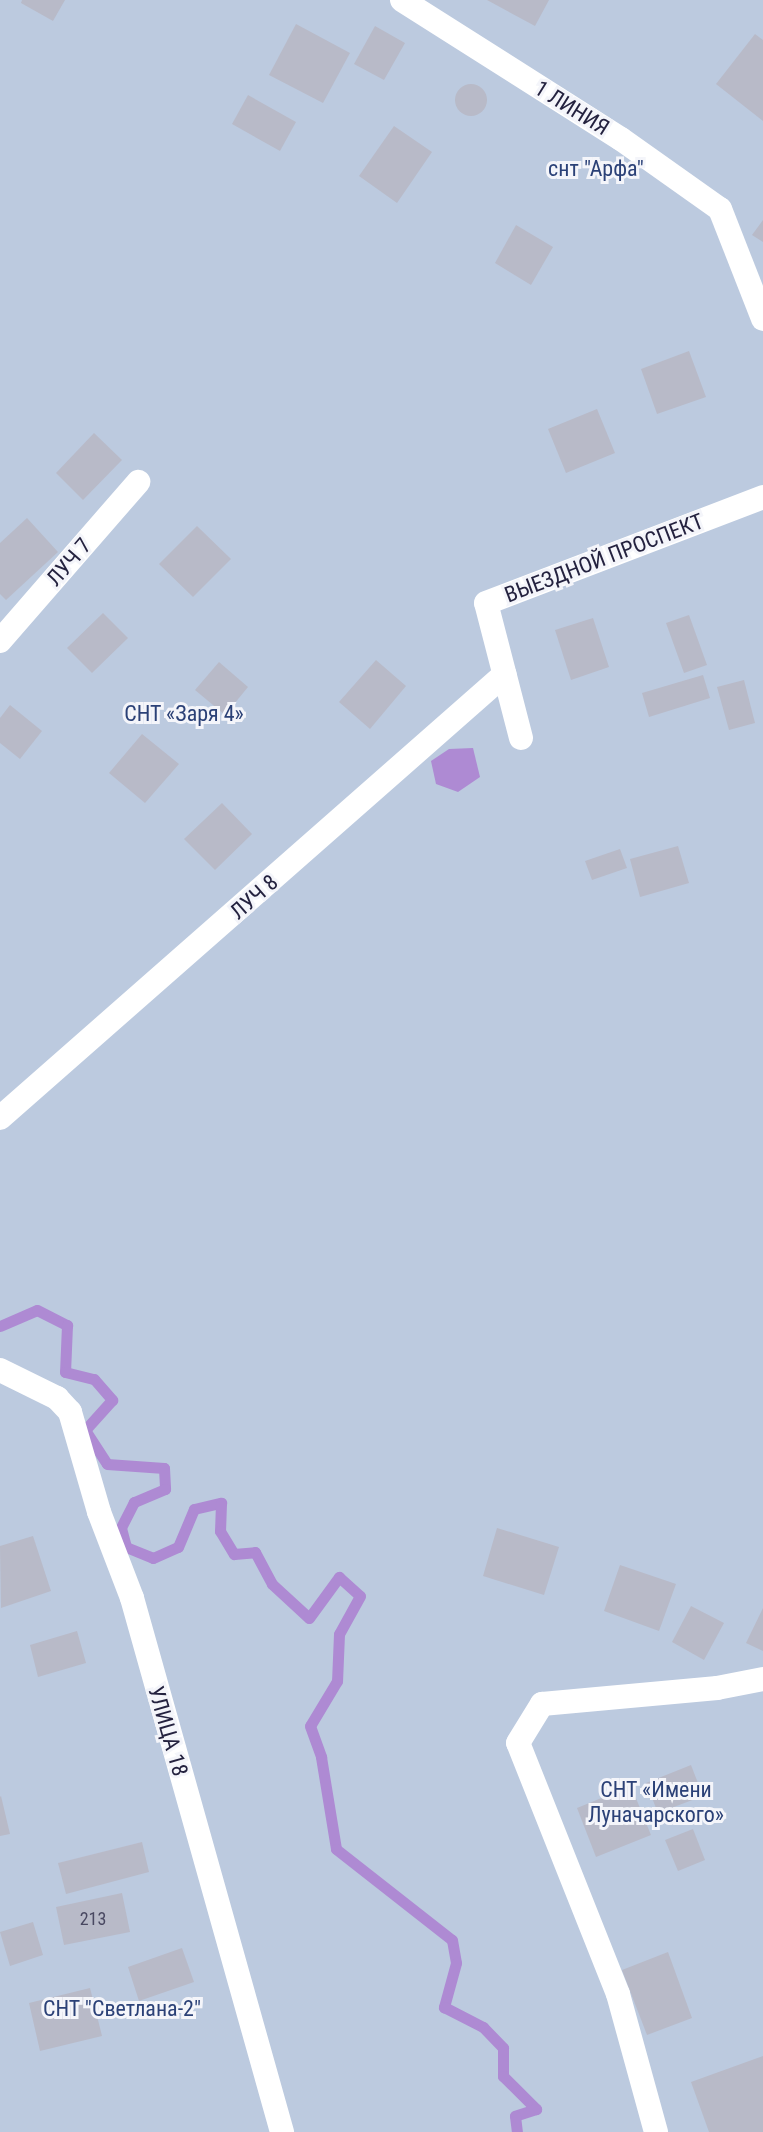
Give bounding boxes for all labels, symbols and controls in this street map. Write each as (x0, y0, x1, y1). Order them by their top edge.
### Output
street label: 1 ЛИНИЯ (530, 75, 614, 141)
park label: снт "Арфа" (548, 156, 644, 182)
street label: ВЫЕЗДНОЙ ПРОСПЕКТ (501, 508, 707, 608)
street label: ЛУЧ 7 (41, 533, 97, 591)
park label: СНТ «Заря 4» (124, 701, 244, 727)
street label: ЛУЧ 8 (225, 869, 283, 925)
street label: УЛИЦА 18 (143, 1683, 193, 1779)
park label: СНТ «Имени Луначарского» (588, 1776, 724, 1828)
house number: 213 (80, 1908, 106, 1930)
park label: СНТ "Светлана-2" (43, 1996, 201, 2022)

